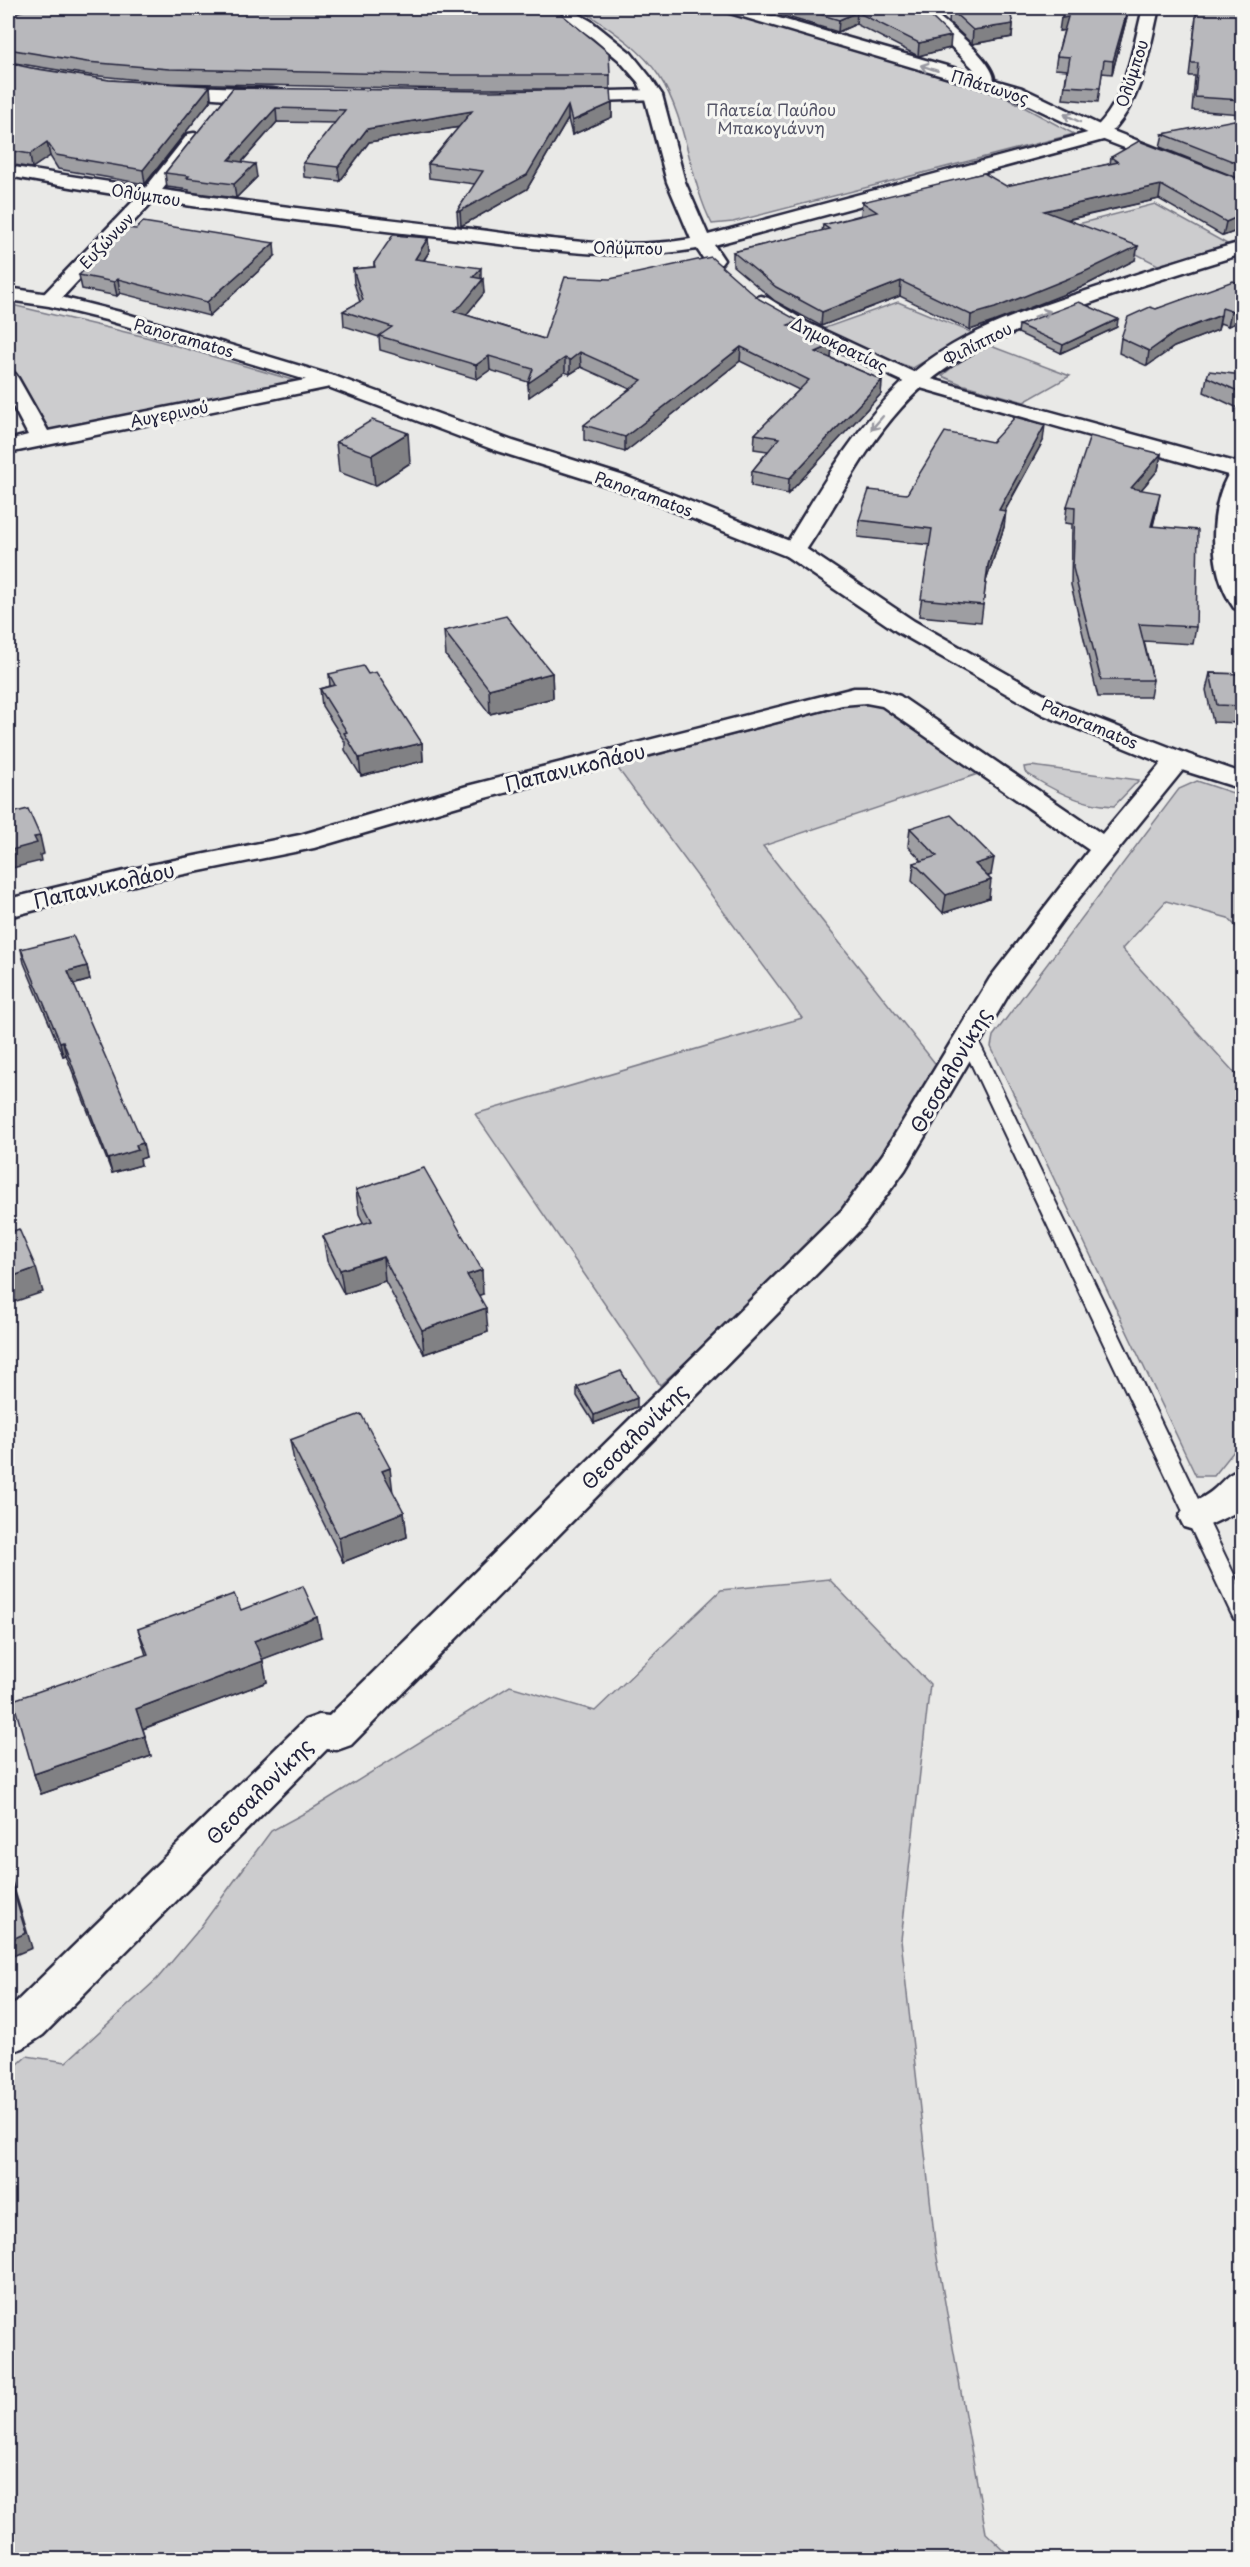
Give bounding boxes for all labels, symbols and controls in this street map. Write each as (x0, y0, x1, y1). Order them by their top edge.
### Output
street label: Ολύμπου (1109, 36, 1153, 110)
one-way arrow (920, 62, 939, 73)
street label: Πλάτωνος (948, 63, 1032, 109)
park label: Πλατεία Παύλου Μπακογιάννη (706, 97, 836, 139)
one-way arrow (1064, 112, 1081, 124)
street label: Ολύμπου (110, 177, 182, 211)
street label: Ευζώνων (73, 206, 139, 274)
street label: Ολύμπου (593, 234, 663, 260)
one-way arrow (1032, 307, 1050, 318)
street label: Δημοκρατίας (788, 310, 892, 378)
street label: Panoramatos (131, 311, 237, 363)
street label: Φιλίππου (938, 315, 1016, 371)
street label: Αυγερινού (128, 394, 210, 432)
one-way arrow (870, 415, 884, 430)
street label: Panoramatos (592, 464, 696, 522)
street label: Panoramatos (1038, 692, 1142, 754)
street label: Παπανικολάου (502, 735, 648, 799)
street label: Παπανικολάου (31, 854, 177, 916)
street label: Θεσσαλονίκης (902, 1002, 998, 1138)
street label: Θεσσαλονίκης (574, 1376, 694, 1496)
street label: Θεσσαλονίκης (199, 1731, 319, 1851)

